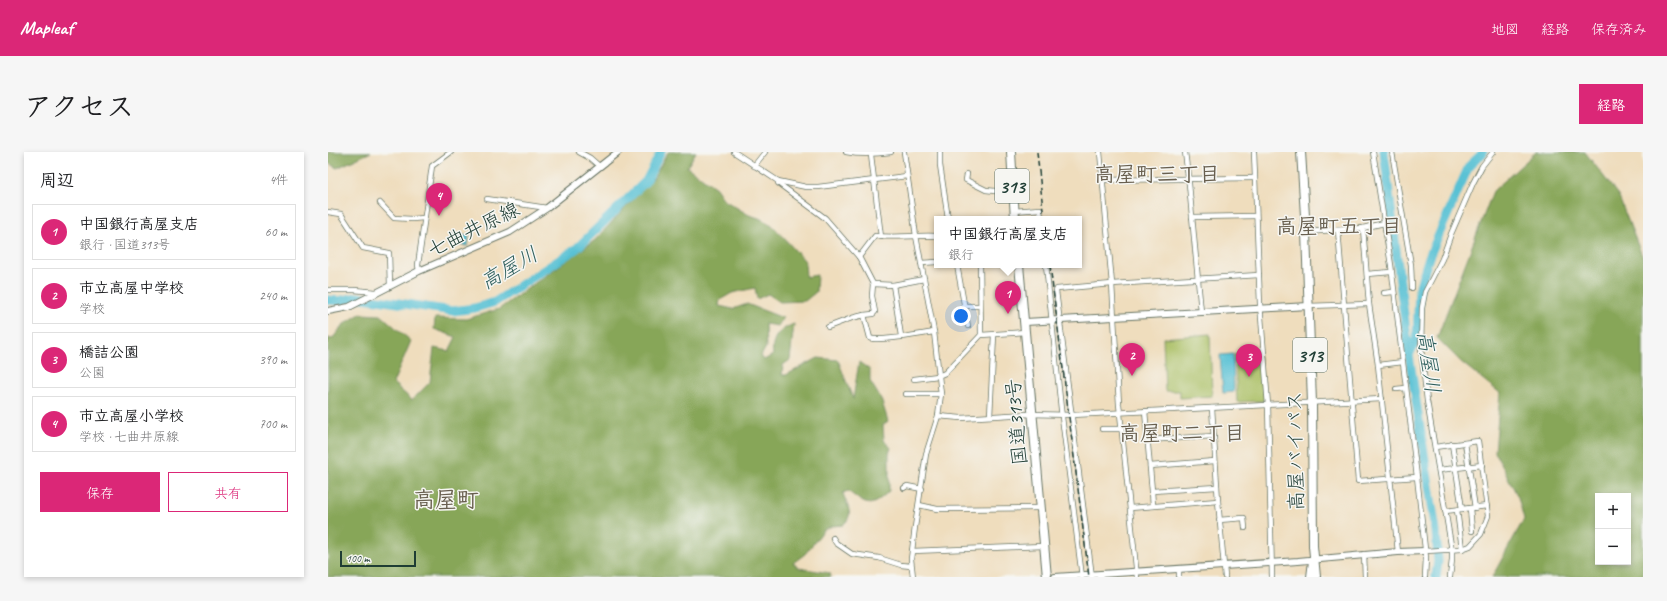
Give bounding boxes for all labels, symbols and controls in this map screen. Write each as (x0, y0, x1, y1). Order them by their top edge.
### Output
text: Mapleaf (20, 16, 73, 40)
text: 地図 (1491, 21, 1519, 38)
text: 経路 (1541, 21, 1569, 38)
text: 保存済み (1591, 21, 1647, 38)
button: 経路 (1579, 84, 1643, 124)
text: アクセス (24, 89, 134, 124)
district label: 高屋町三丁目 (1094, 161, 1220, 187)
road number: 313 (995, 169, 1029, 203)
text: 周辺 (40, 170, 74, 191)
text: 4件 (269, 172, 288, 188)
pin: 4 (426, 183, 452, 216)
street label: 七曲井原線 (423, 196, 524, 263)
district label: 高屋町五丁目 (1276, 213, 1402, 239)
text: 中国銀行高屋支店 (79, 215, 199, 234)
popup (934, 216, 1082, 268)
text: 1 (51, 224, 57, 240)
text: 60 m (265, 224, 287, 240)
text: 中国銀行高屋支店 (948, 225, 1068, 244)
text: 銀行 · 国道313号 (79, 237, 170, 253)
water label: 高屋川 (475, 241, 543, 295)
text: 銀行 (948, 247, 974, 263)
text: 市立高屋中学校 (79, 279, 184, 298)
pin: 1 (995, 281, 1021, 314)
text: 2 (51, 288, 57, 304)
text: 240 m (259, 288, 287, 304)
text: 学校 (79, 301, 105, 317)
your location (951, 306, 971, 326)
water label: 高屋川 (1412, 329, 1446, 395)
road number: 313 (1293, 338, 1327, 372)
text: 橋詰公園 (79, 343, 139, 362)
pin: 2 (1119, 343, 1145, 376)
pin: 3 (1236, 344, 1262, 377)
text: 3 (51, 352, 57, 368)
text: 390 m (259, 352, 287, 368)
text: 公園 (79, 365, 105, 381)
street label: 国道313号 (1000, 378, 1033, 466)
street label: 高屋バイパス (1282, 391, 1309, 511)
text: 市立高屋小学校 (79, 407, 184, 426)
text: 4 (51, 416, 57, 432)
text: 700 m (259, 416, 287, 432)
district label: 高屋町二丁目 (1119, 420, 1245, 446)
text: 学校 · 七曲井原線 (79, 429, 179, 445)
button: 保存 (40, 472, 160, 512)
button: 共有 (168, 472, 288, 512)
district label: 高屋町 (413, 486, 479, 514)
map controls (1595, 493, 1631, 565)
button: + (1595, 493, 1631, 529)
button: − (1595, 529, 1631, 565)
scale bar (340, 549, 416, 568)
text: 100 m (346, 551, 370, 565)

